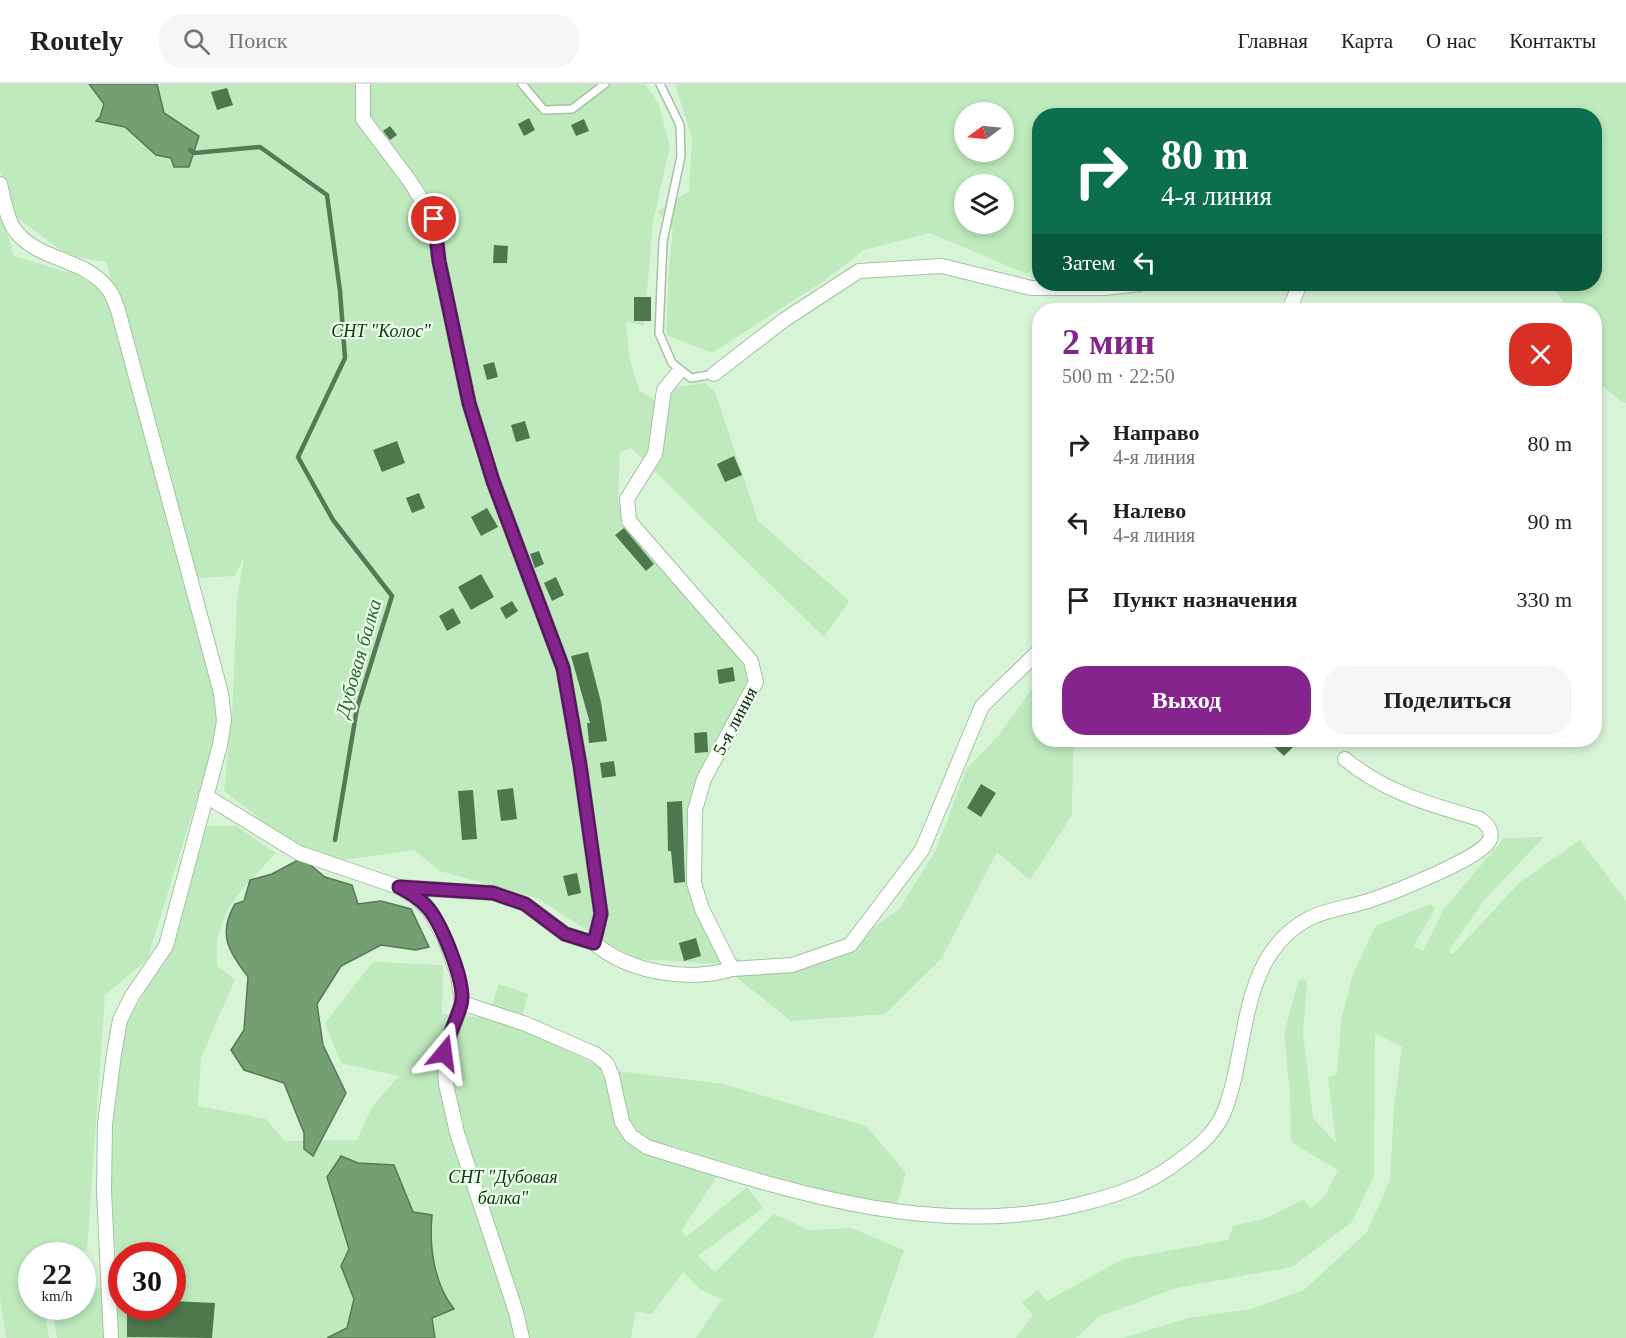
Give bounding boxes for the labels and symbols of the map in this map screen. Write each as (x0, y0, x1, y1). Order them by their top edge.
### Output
north arrow (954, 102, 1014, 162)
pin (408, 193, 459, 244)
park label: СНТ "Колос" (331, 321, 431, 341)
water label: Дубовая балка (330, 596, 386, 722)
street label: 5-я линия (709, 684, 761, 758)
position arrow (412, 1021, 476, 1085)
park label: СНТ "Дубовая балка" (448, 1167, 558, 1208)
speed limit sign: 30 (108, 1242, 186, 1320)

